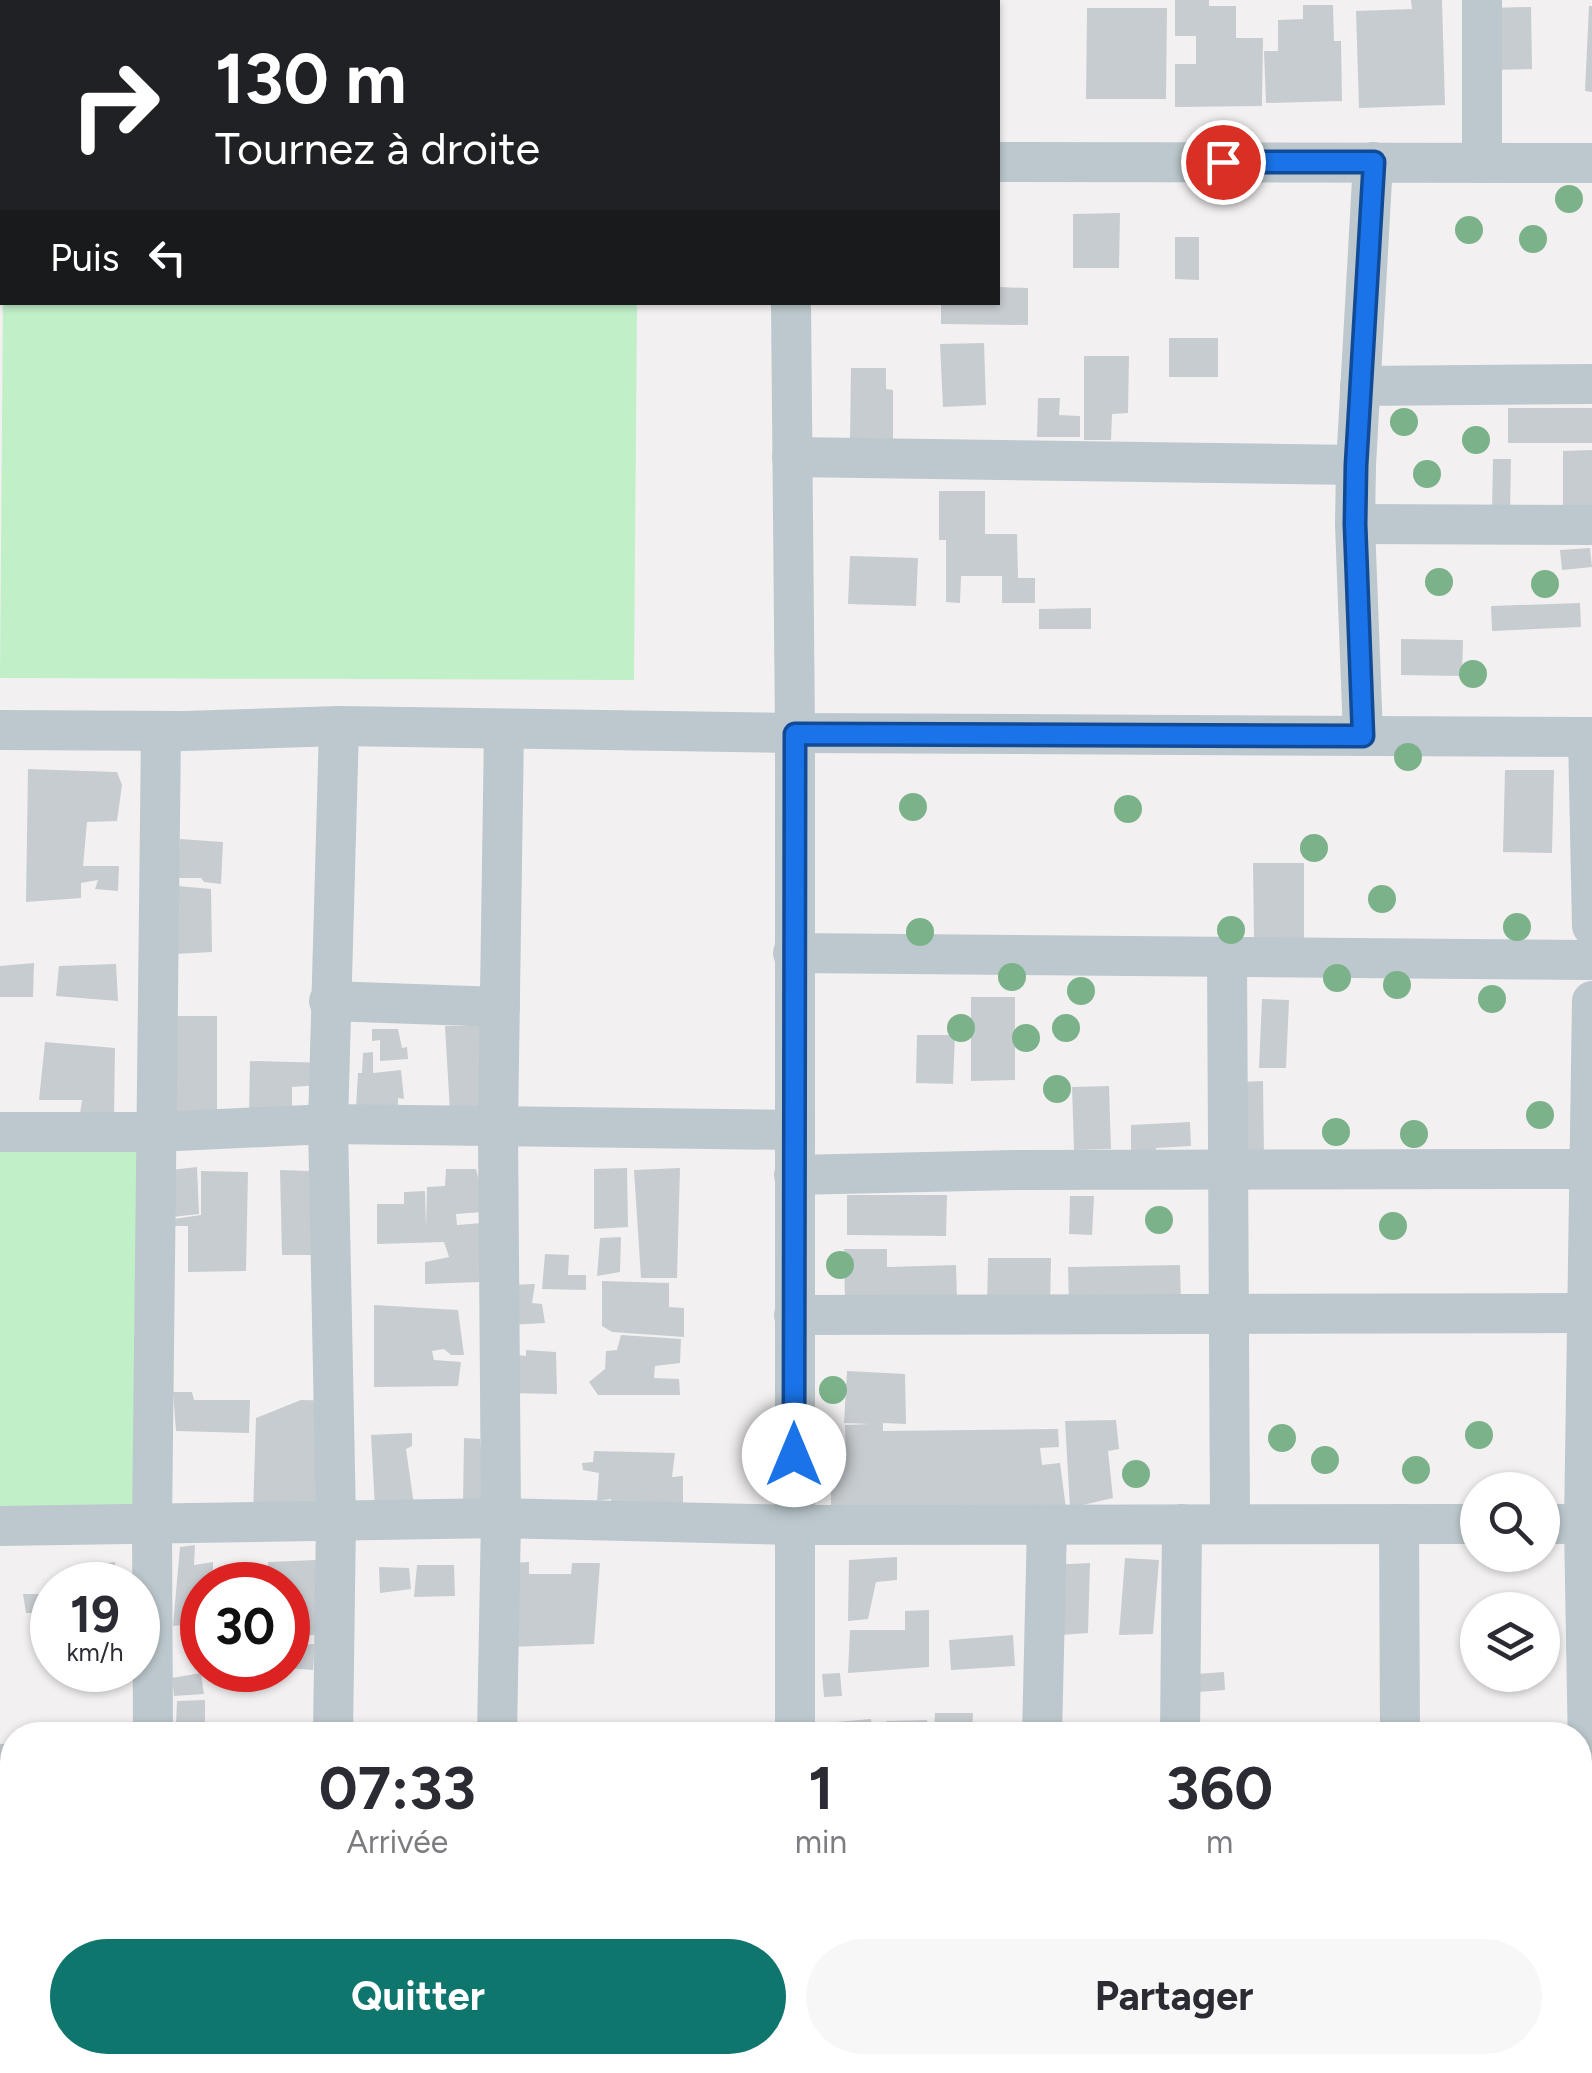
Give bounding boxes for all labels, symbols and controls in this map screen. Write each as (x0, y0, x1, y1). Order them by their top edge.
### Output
text: 130 m (215, 36, 407, 121)
icon: right (50, 40, 180, 170)
pin (1181, 120, 1266, 205)
text: Tournez à droite (215, 121, 540, 175)
icon: arrive (1196, 135, 1251, 190)
icon: left (140, 230, 195, 285)
text: Puis (50, 235, 120, 281)
position arrow (742, 1403, 846, 1507)
map controls (1460, 1472, 1560, 1692)
button: search (1460, 1472, 1560, 1572)
speed limit sign: 30 (180, 1562, 310, 1692)
text: 19 (70, 1584, 120, 1645)
button: layers (1460, 1592, 1560, 1692)
text: km/h (66, 1637, 124, 1667)
text: 07:33 (319, 1752, 476, 1824)
text: 1 (808, 1752, 834, 1824)
text: 360 (1166, 1752, 1273, 1824)
text: Arrivée (346, 1823, 448, 1861)
text: min (795, 1823, 847, 1861)
text: m (1206, 1823, 1233, 1861)
button: Quitter (50, 1939, 786, 2054)
button: Partager (806, 1939, 1542, 2054)

